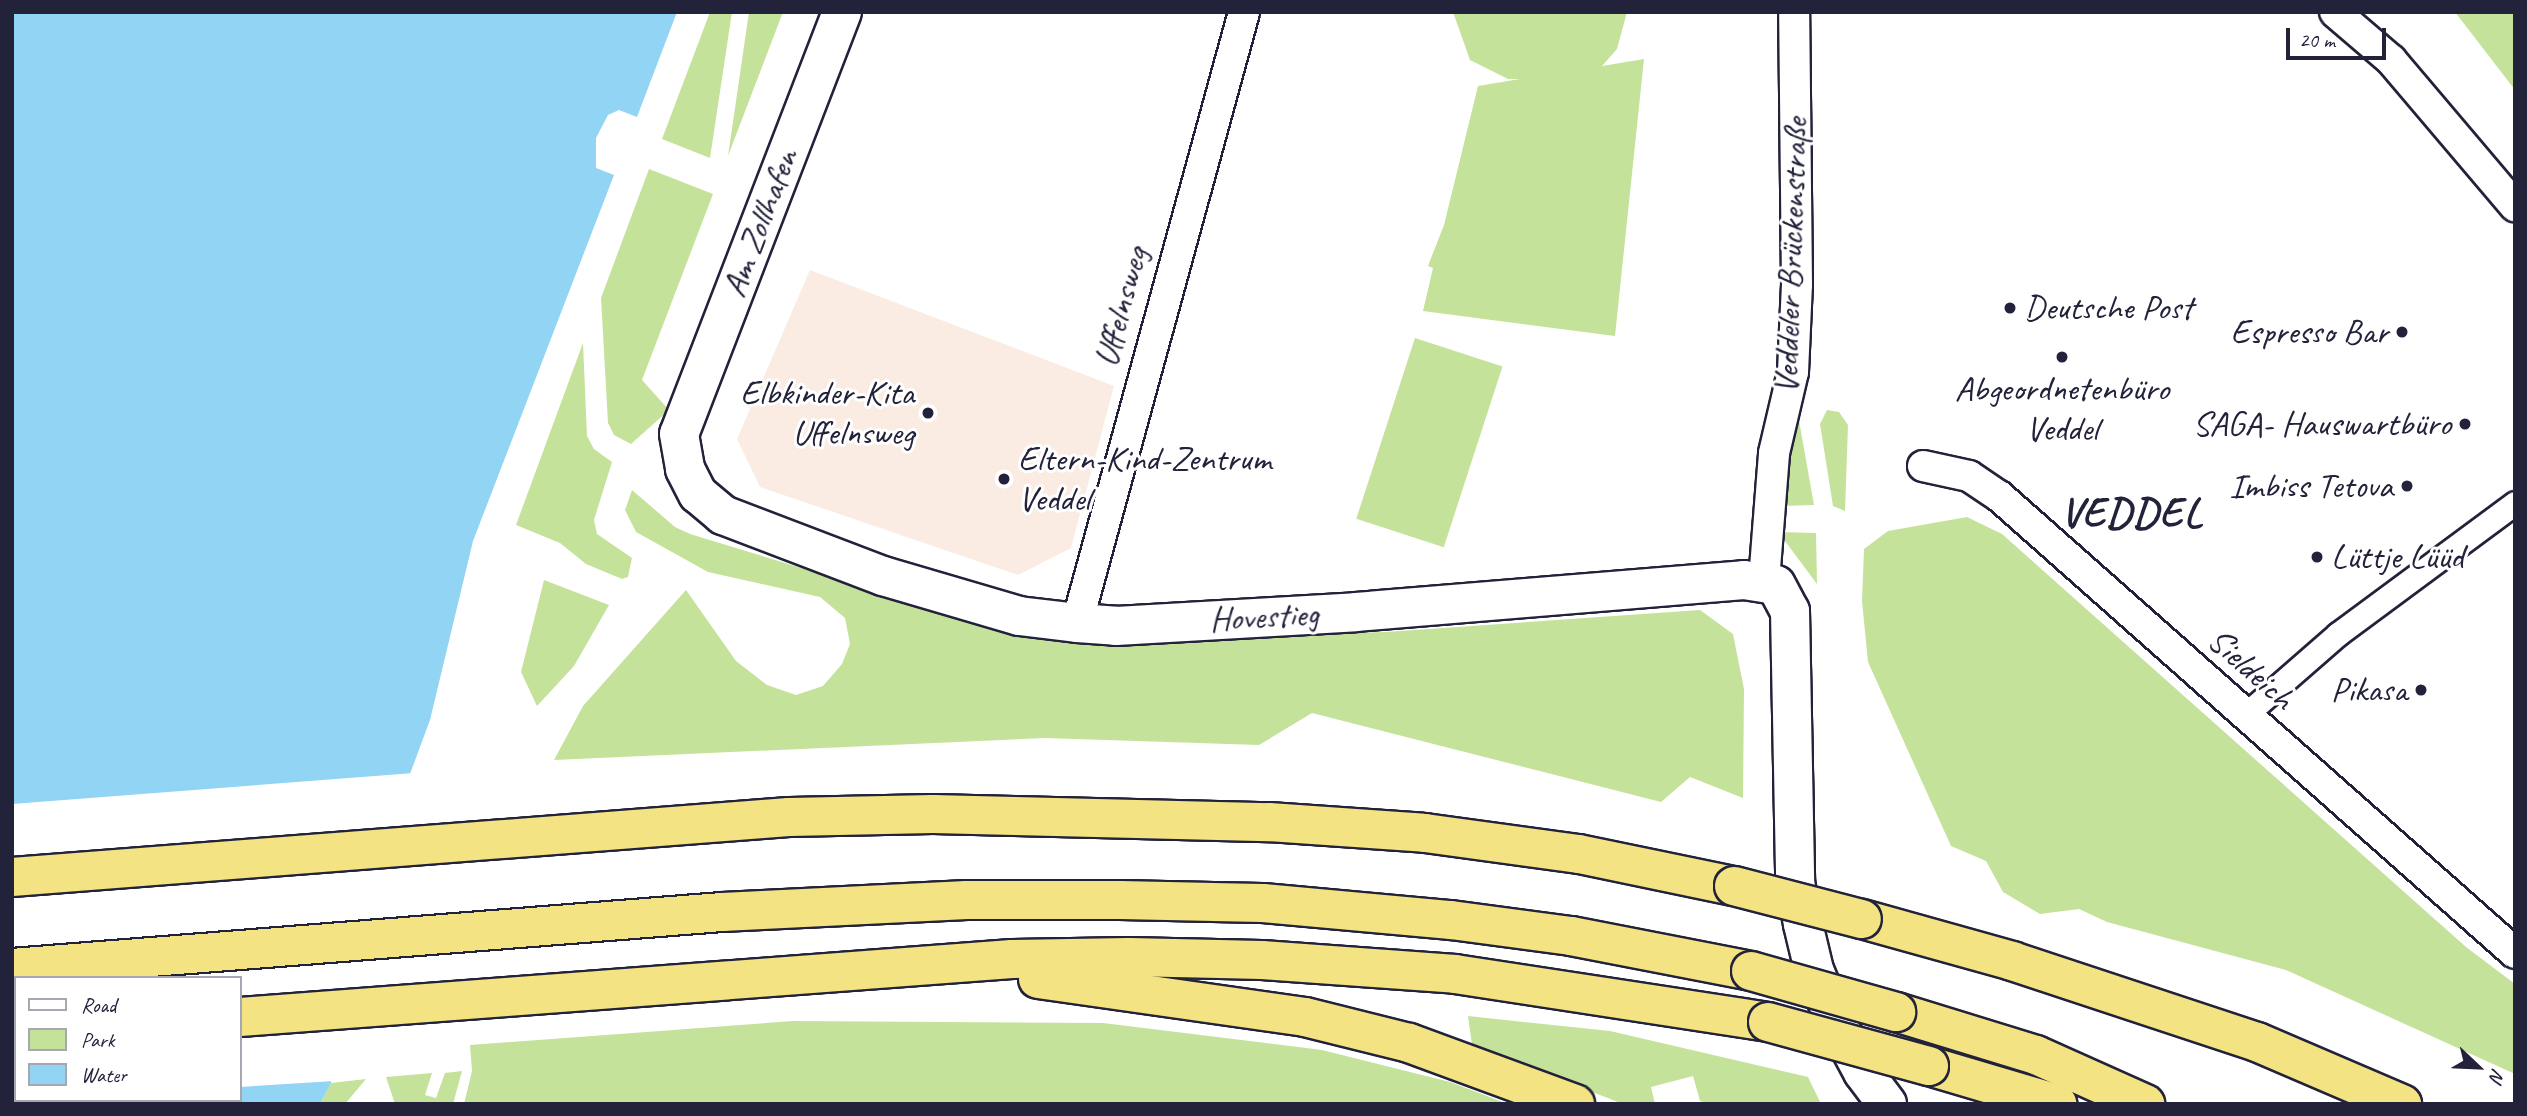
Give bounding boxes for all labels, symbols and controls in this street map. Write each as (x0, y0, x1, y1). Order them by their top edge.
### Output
scale bar (2289, 14, 2389, 58)
text: 20 m (2299, 27, 2335, 53)
street label: Veddeler Brückenstraße (1765, 117, 1817, 395)
street label: Am Zollhafen (713, 143, 807, 303)
street label: Uffelnsweg (1085, 243, 1157, 371)
place label: Deutsche Post (2024, 287, 2193, 329)
marker: Deutsche Post (2002, 300, 2018, 316)
place label: Espresso Bar (2230, 311, 2388, 353)
marker: Espresso Bar (2394, 324, 2410, 340)
marker: Abgeordnetenbüro Veddel (2054, 349, 2070, 365)
place label: Abgeordnetenbüro Veddel (1955, 368, 2169, 450)
place label: Elbkinder-Kita Uffelnsweg (740, 372, 914, 454)
place label: SAGA- Hauswartbüro (2193, 403, 2451, 445)
marker: Elbkinder-Kita Uffelnsweg (920, 405, 936, 421)
marker: SAGA- Hauswartbüro (2457, 416, 2473, 432)
place label: Eltern-Kind-Zentrum Veddel (1018, 438, 1271, 520)
place label: Imbiss Tetova (2231, 465, 2393, 507)
marker: Eltern-Kind-Zentrum Veddel (996, 471, 1012, 487)
marker: Imbiss Tetova (2399, 478, 2415, 494)
district label: VEDDEL (2061, 488, 2203, 538)
place label: Lüttje Lüüd (2331, 536, 2464, 578)
marker: Lüttje Lüüd (2309, 549, 2325, 565)
street label: Hovestieg (1208, 593, 1320, 641)
street label: Sieldeich (2199, 619, 2303, 719)
place label: Pikasa (2331, 669, 2407, 711)
marker: Pikasa (2413, 682, 2429, 698)
legend (14, 976, 242, 1102)
text: Road (81, 992, 116, 1018)
text: Park (81, 1027, 114, 1053)
north arrow (2443, 1032, 2513, 1102)
text: Water (81, 1062, 127, 1088)
text: N (2484, 1065, 2511, 1085)

